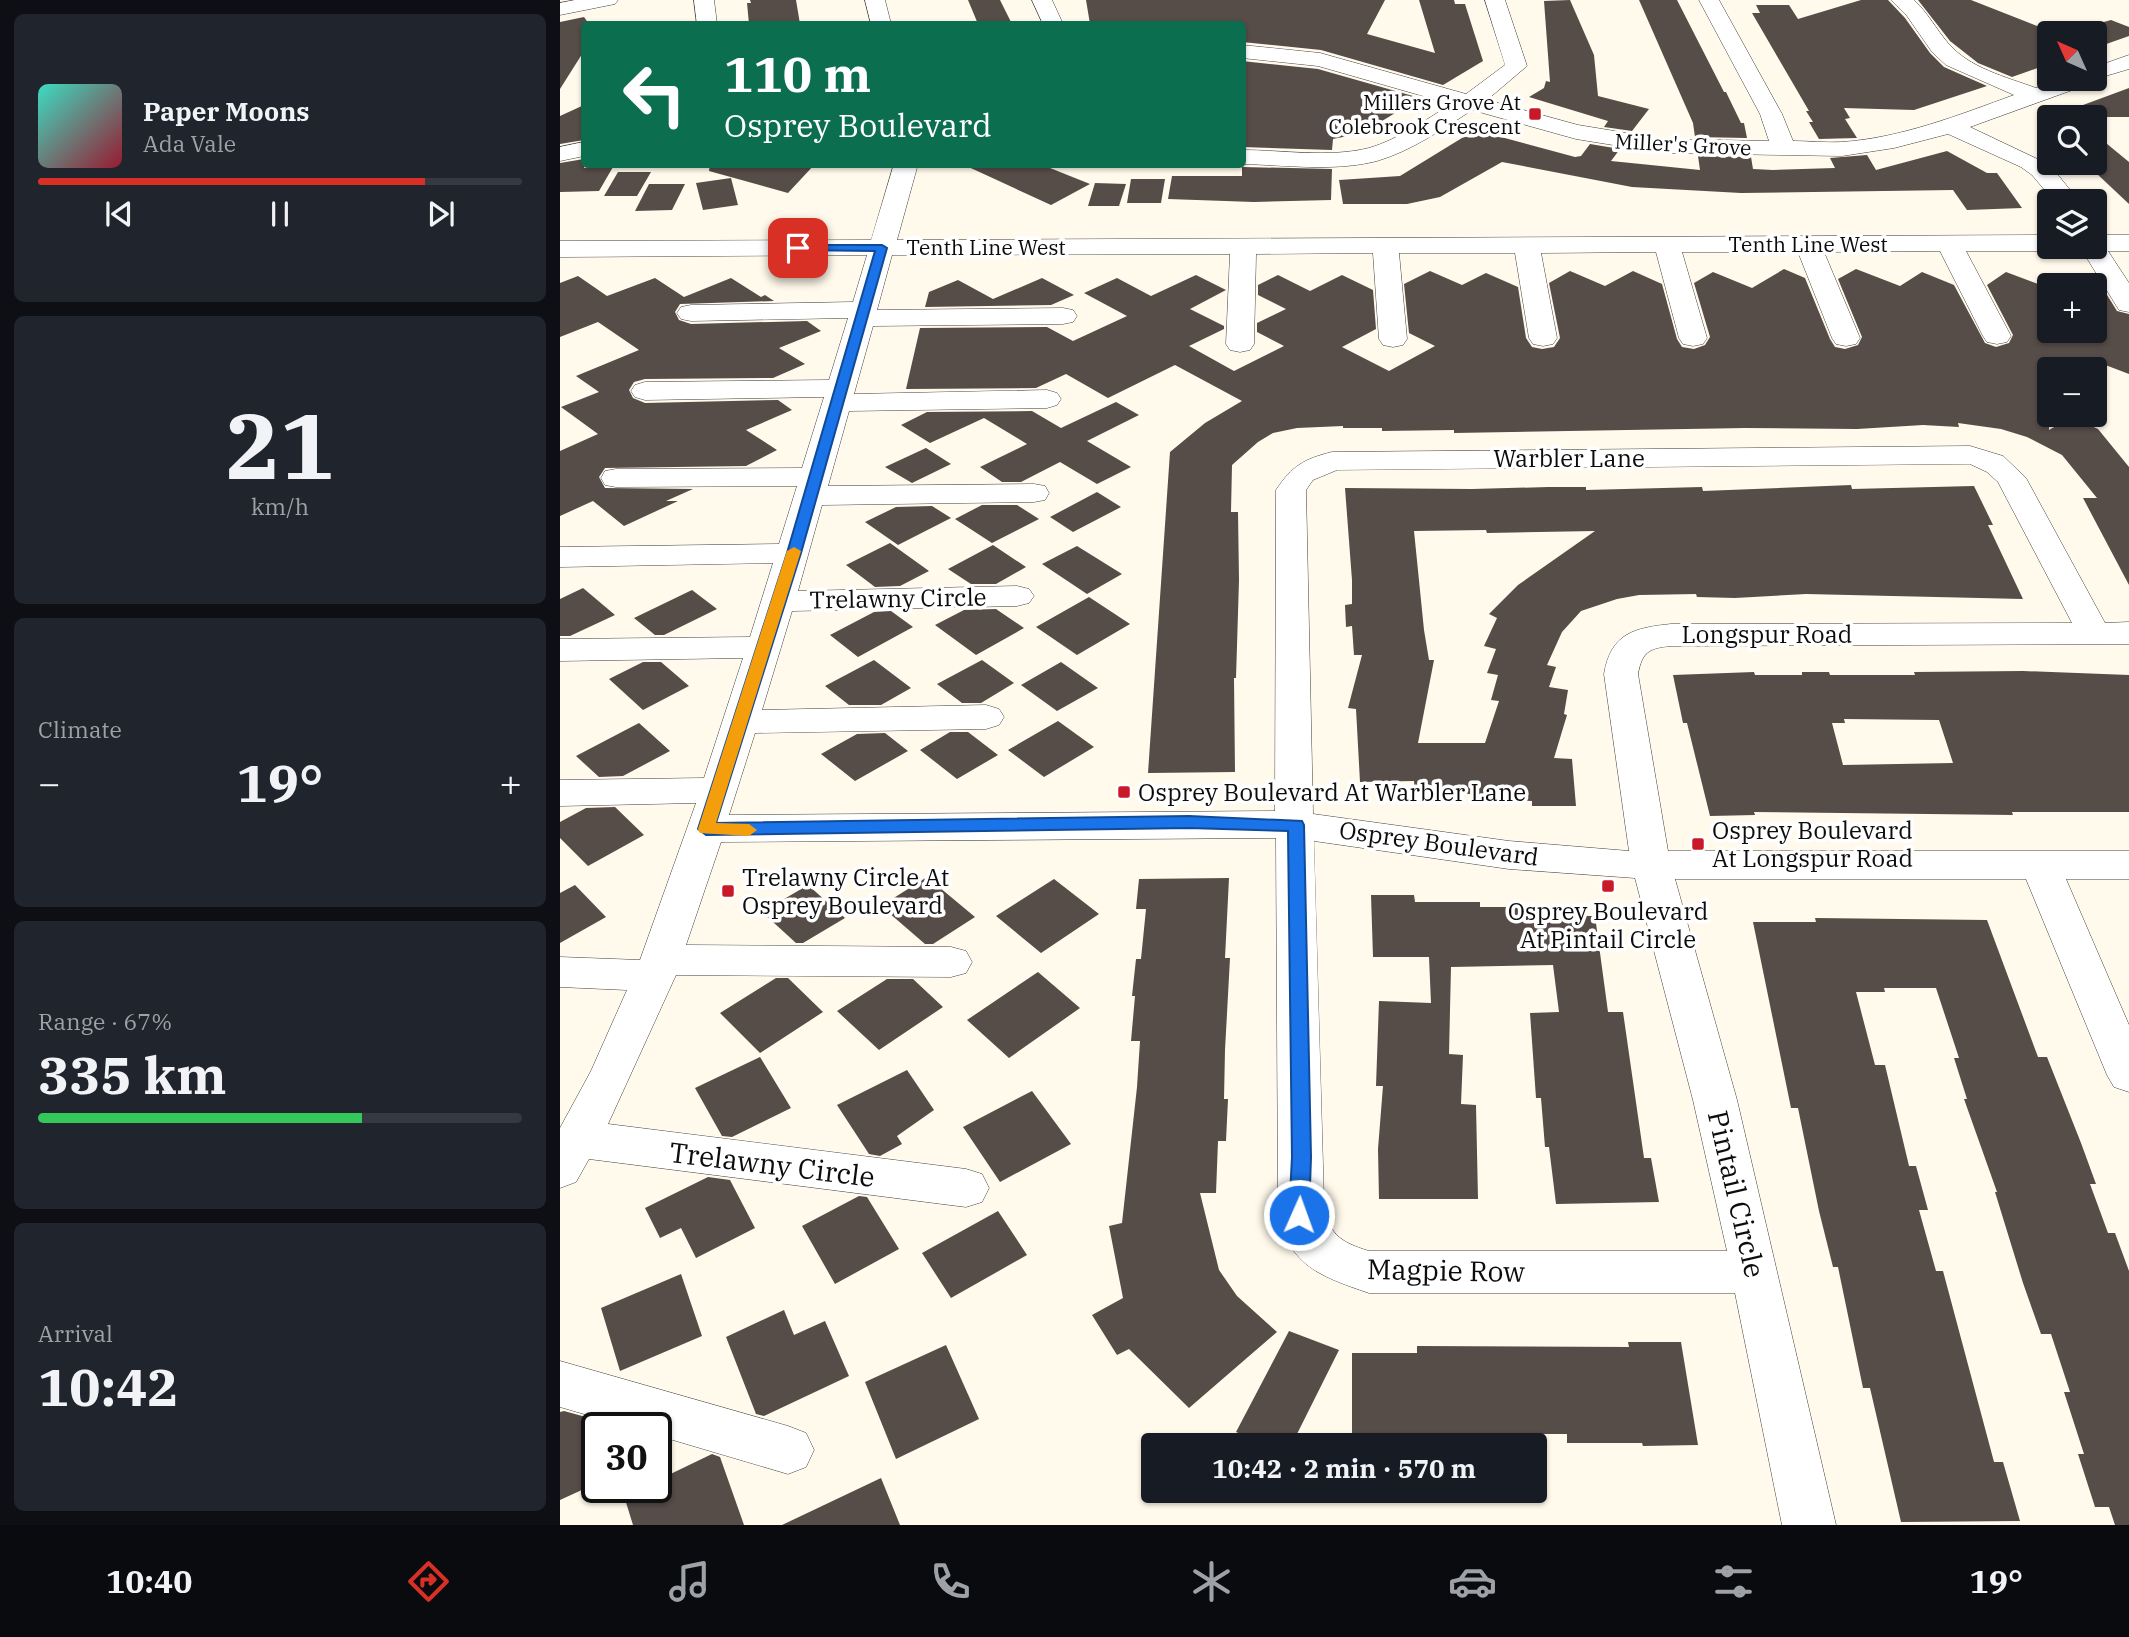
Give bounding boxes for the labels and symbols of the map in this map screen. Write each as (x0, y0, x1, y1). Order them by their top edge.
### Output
north arrow (2037, 21, 2107, 91)
place label: Millers Grove At Colebrook Crescent (1328, 88, 1521, 140)
marker: Millers Grove At Colebrook Crescent (1527, 106, 1543, 122)
street label: Miller's Grove (1614, 126, 1752, 162)
pin (768, 218, 828, 278)
street label: Tenth Line West (1728, 230, 1888, 258)
street label: Tenth Line West (906, 233, 1066, 261)
street label: Warbler Lane (1493, 442, 1645, 474)
street label: Trelawny Circle (809, 580, 987, 616)
street label: Longspur Road (1682, 618, 1852, 650)
place label: Osprey Boulevard At Warbler Lane (1138, 776, 1526, 808)
marker: Osprey Boulevard At Warbler Lane (1116, 784, 1132, 800)
street label: Osprey Boulevard (1337, 813, 1541, 873)
place label: Osprey Boulevard At Longspur Road (1712, 814, 1913, 874)
marker: Osprey Boulevard At Longspur Road (1690, 836, 1706, 852)
place label: Trelawny Circle At Osprey Boulevard (742, 861, 949, 921)
marker: Osprey Boulevard At Pintail Circle (1600, 878, 1616, 894)
marker: Trelawny Circle At Osprey Boulevard (720, 883, 736, 899)
place label: Osprey Boulevard At Pintail Circle (1508, 895, 1708, 955)
street label: Pintail Circle (1700, 1107, 1774, 1281)
street label: Trelawny Circle (667, 1133, 877, 1195)
position arrow (1262, 1178, 1336, 1252)
street label: Magpie Row (1367, 1250, 1526, 1290)
speed limit sign: 30 (581, 1412, 672, 1503)

